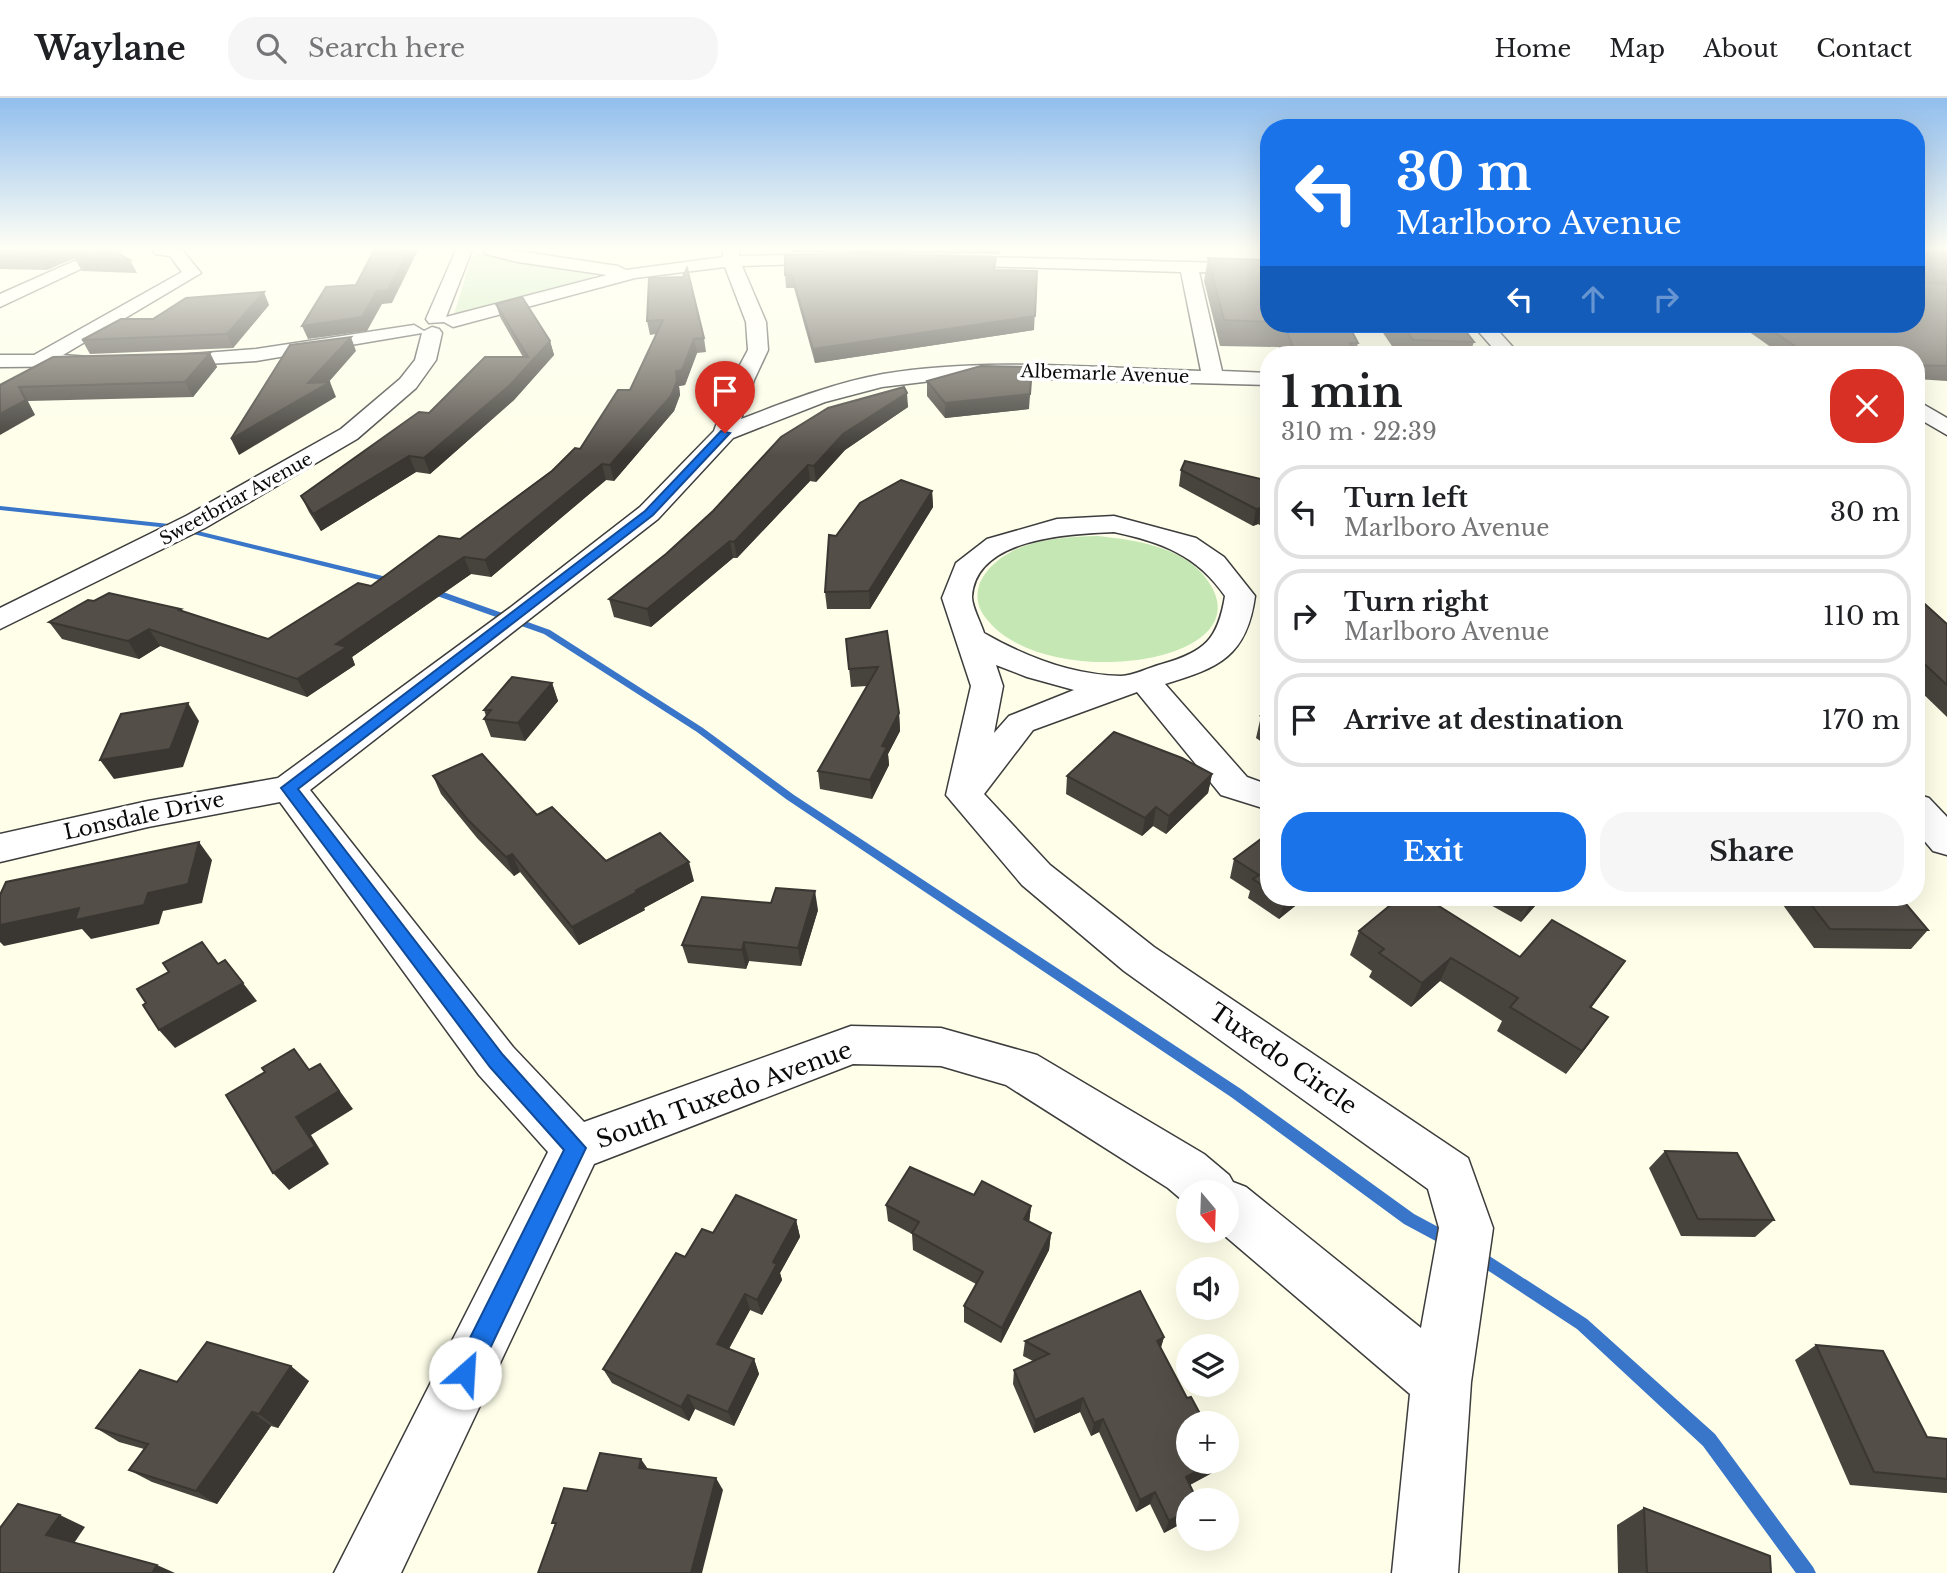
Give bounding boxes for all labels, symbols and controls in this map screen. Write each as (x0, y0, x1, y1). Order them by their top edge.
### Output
search box (228, 17, 718, 80)
text: Waylane (35, 28, 186, 69)
icon: search (252, 29, 290, 67)
text: Search here (308, 32, 465, 64)
text: Home (1495, 34, 1571, 63)
text: Map (1609, 34, 1665, 63)
text: About (1703, 34, 1778, 63)
text: Contact (1816, 34, 1912, 63)
text: 30 m (1396, 142, 1531, 203)
icon: left (1281, 147, 1372, 238)
text: Marlboro Avenue (1396, 203, 1682, 243)
icon: left (1501, 280, 1539, 318)
icon: ahead (1574, 280, 1612, 318)
icon: right (1647, 280, 1685, 318)
street label: Albemarle Avenue (1019, 360, 1190, 388)
pin (695, 361, 755, 433)
text: 1 min (1281, 366, 1403, 418)
button: close (1830, 369, 1904, 443)
icon: arrive (706, 372, 744, 410)
text: 310 m · 22:39 (1281, 418, 1437, 446)
street label: Sweetbriar Avenue (156, 448, 316, 550)
text: Turn left (1344, 482, 1468, 514)
icon: left (1285, 493, 1323, 531)
text: 30 m (1830, 496, 1900, 528)
text: Marlboro Avenue (1344, 514, 1549, 542)
text: Turn right (1344, 586, 1489, 618)
icon: right (1285, 597, 1323, 635)
text: 110 m (1823, 600, 1900, 632)
text: Marlboro Avenue (1344, 618, 1549, 646)
icon: arrive (1285, 701, 1323, 739)
text: Arrive at destination (1344, 704, 1624, 736)
text: 170 m (1821, 704, 1900, 736)
street label: Lonsdale Drive (61, 786, 227, 846)
button: Exit (1281, 812, 1586, 892)
button: Share (1600, 812, 1904, 892)
street label: Tuxedo Circle (1204, 997, 1363, 1120)
street label: South Tuxedo Avenue (592, 1035, 856, 1154)
north arrow (1176, 1180, 1239, 1242)
map controls (1176, 1180, 1239, 1551)
button: sound (1176, 1257, 1239, 1320)
button: layers (1176, 1334, 1239, 1397)
position arrow (428, 1336, 502, 1410)
button: + (1176, 1411, 1239, 1474)
button: − (1176, 1488, 1239, 1551)

